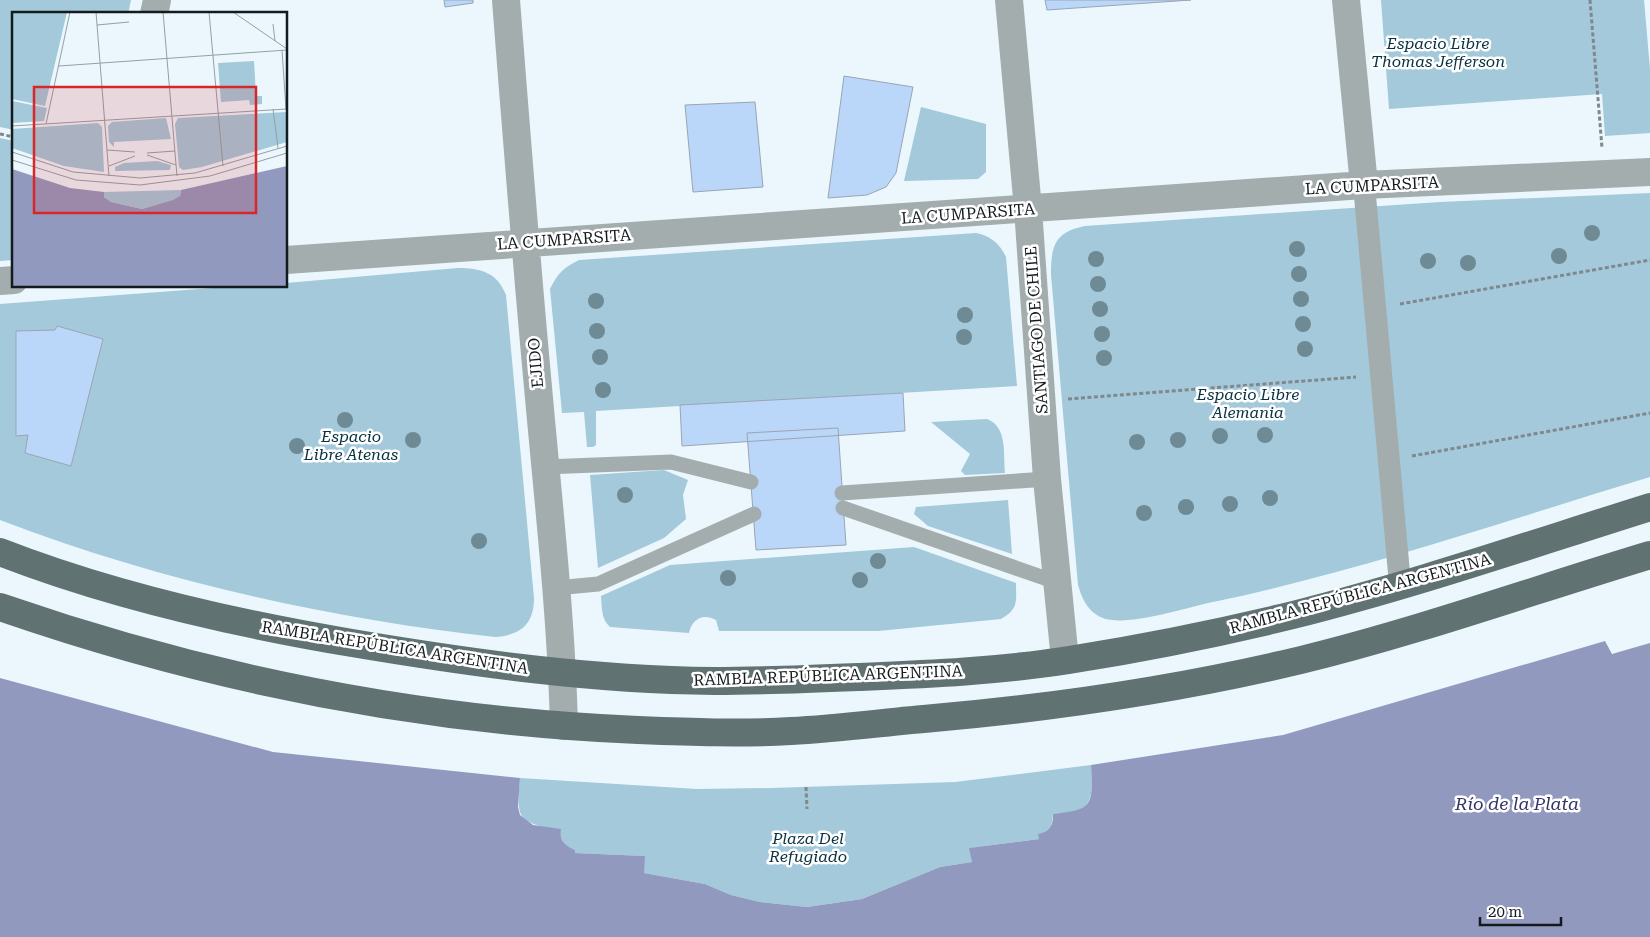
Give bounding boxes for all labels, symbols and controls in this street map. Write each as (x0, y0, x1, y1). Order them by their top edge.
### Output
inset map (12, 12, 288, 288)
park label: Espacio Libre Thomas Jefferson (1371, 34, 1505, 71)
street label: LA CUMPARSITA (1305, 172, 1440, 198)
street label: LA CUMPARSITA (900, 199, 1036, 228)
street label: LA CUMPARSITA (496, 225, 632, 254)
street label: SANTIAGO DE CHILE (1021, 245, 1052, 415)
street label: EJIDO (524, 337, 547, 389)
park label: Espacio Libre Alemania (1196, 385, 1299, 422)
park label: Espacio Libre Atenas (303, 427, 398, 464)
street label: RAMBLA REPÚBLICA ARGENTINA (1227, 549, 1494, 638)
street label: RAMBLA REPÚBLICA ARGENTINA (260, 617, 530, 678)
street label: RAMBLA REPÚBLICA ARGENTINA (693, 661, 964, 690)
water label: Río de la Plata (1454, 793, 1579, 814)
park label: Plaza Del Refugiado (768, 829, 847, 866)
scale bar (1480, 894, 1561, 926)
text: 20 m (1488, 903, 1523, 921)

